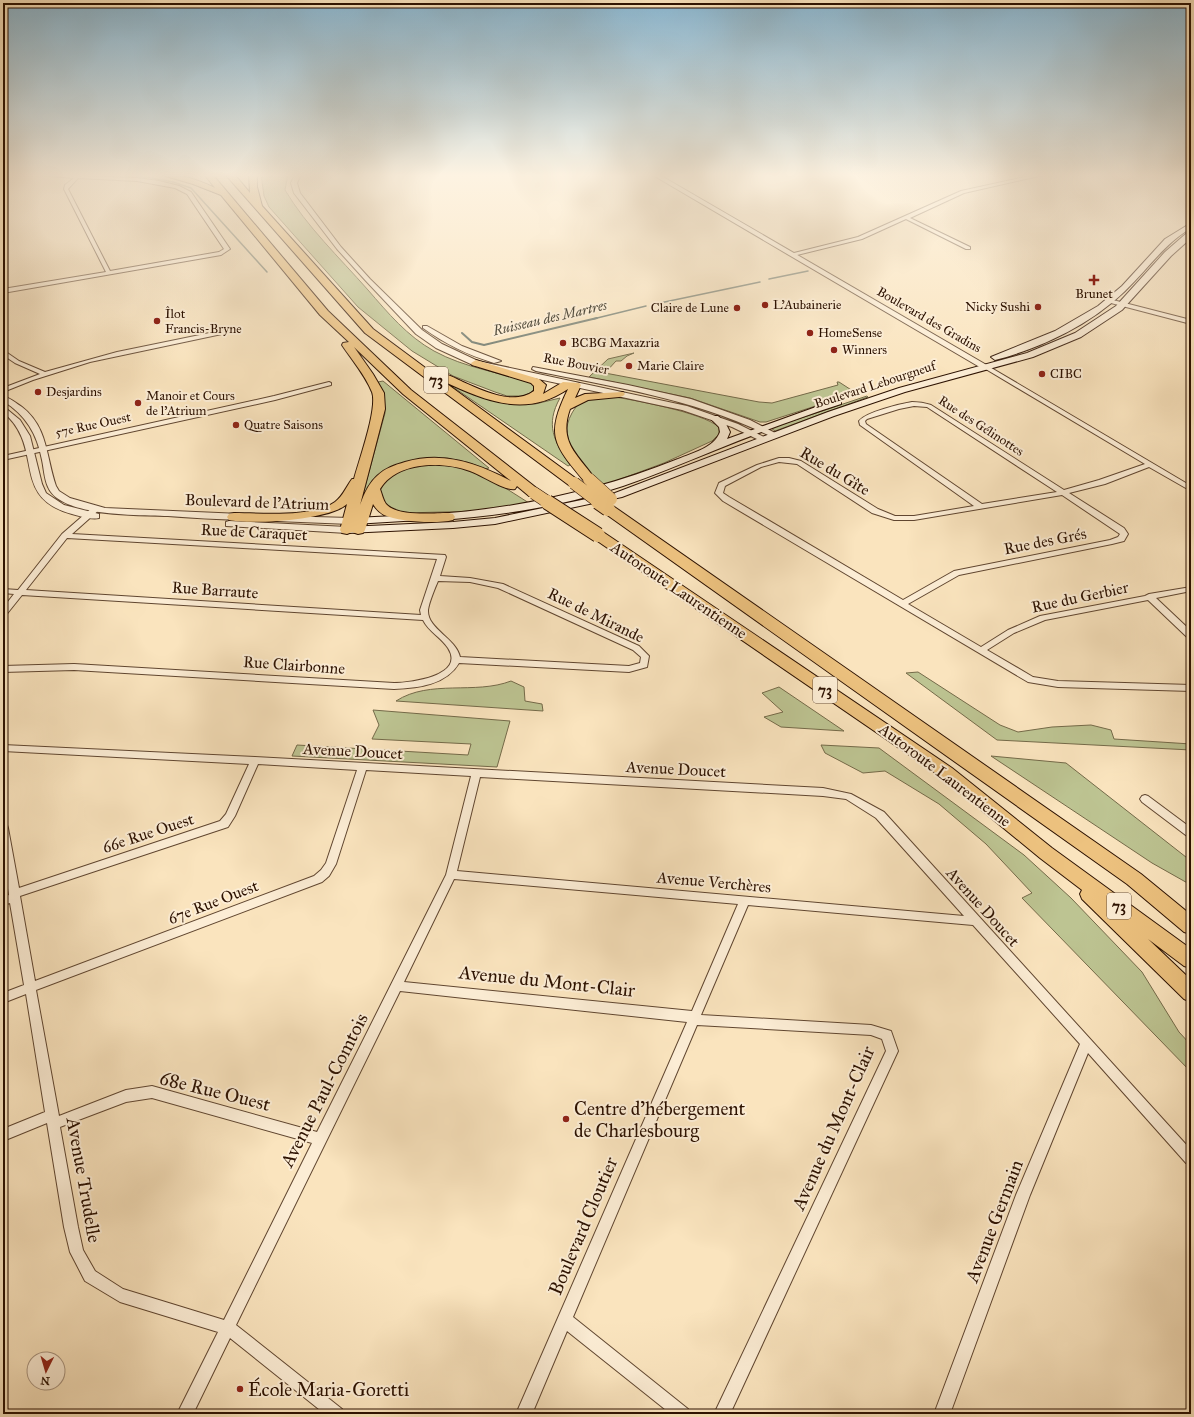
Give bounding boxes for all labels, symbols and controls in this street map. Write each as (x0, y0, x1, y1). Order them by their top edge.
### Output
marker: Brunet (1089, 275, 1099, 285)
street label: Boulevard des Gradins (874, 284, 984, 357)
place label: Brunet (1075, 286, 1113, 302)
water label: Ruisseau des Martres (490, 296, 610, 340)
place label: L'Aubainerie (773, 297, 842, 313)
place label: Nicky Sushi (965, 299, 1030, 315)
place label: Claire de Lune (651, 300, 730, 316)
marker: L'Aubainerie (760, 300, 770, 310)
marker: Nicky Sushi (1033, 302, 1043, 312)
marker: Claire de Lune (732, 303, 742, 313)
place label: Îlot Francis-Bryne (165, 306, 242, 337)
marker: Îlot Francis-Bryne (152, 316, 162, 326)
place label: HomeSense (818, 325, 883, 341)
marker: HomeSense (805, 328, 815, 338)
place label: BCBG Maxazria (571, 335, 660, 351)
marker: BCBG Maxazria (558, 338, 568, 348)
place label: Winners (842, 342, 887, 358)
marker: Winners (829, 345, 839, 355)
street label: Rue Bouvier (542, 350, 610, 378)
street label: Boulevard Lebourgneuf (812, 357, 940, 412)
place label: Marie Claire (637, 358, 705, 374)
marker: Marie Claire (624, 361, 634, 371)
place label: CIBC (1050, 366, 1082, 382)
road number: 73 (424, 367, 448, 393)
marker: CIBC (1037, 369, 1047, 379)
place label: Desjardins (46, 384, 102, 400)
marker: Desjardins (33, 387, 43, 397)
place label: Manoir et Cours de l'Atrium (146, 388, 235, 419)
street label: Rue des Gélinottes (935, 392, 1027, 460)
marker: Manoir et Cours de l'Atrium (133, 398, 143, 408)
street label: 57e Rue Ouest (54, 409, 133, 441)
place label: Quatre Saisons (244, 417, 323, 433)
marker: Quatre Saisons (231, 420, 241, 430)
street label: Rue du Gîte (797, 443, 874, 499)
street label: Boulevard de l'Atrium (185, 490, 330, 514)
street label: Rue de Caraquet (200, 520, 308, 545)
street label: Rue des Grés (1002, 524, 1088, 558)
street label: Autoroute Laurentienne (606, 537, 751, 643)
street label: Rue Barraute (171, 577, 259, 603)
street label: Rue du Gerbier (1030, 577, 1130, 617)
street label: Rue de Mirande (545, 583, 648, 647)
street label: Rue Clairbonne (242, 652, 346, 678)
road number: 73 (813, 677, 837, 703)
street label: Autoroute Laurentienne (875, 719, 1015, 831)
street label: Avenue Doucet (302, 739, 404, 763)
street label: Avenue Doucet (625, 757, 727, 781)
street label: 66e Rue Ouest (100, 809, 196, 857)
street label: Avenue Doucet (942, 863, 1024, 951)
street label: Avenue Verchères (655, 867, 772, 896)
street label: 67e Rue Ouest (165, 876, 261, 928)
road number: 73 (1107, 893, 1131, 919)
street label: Avenue du Mont-Clair (457, 960, 637, 1002)
street label: Avenue Paul-Comtois (275, 1009, 373, 1172)
street label: Avenue du Mont-Clair (786, 1042, 880, 1215)
street label: 68e Rue Ouest (157, 1066, 273, 1116)
place label: Centre d'hébergement de Charlesbourg (574, 1097, 746, 1143)
marker: Centre d'hébergement de Charlesbourg (561, 1114, 571, 1124)
street label: Avenue Trudelle (62, 1115, 106, 1244)
street label: Boulevard Cloutier (544, 1153, 623, 1299)
street label: Avenue Germain (960, 1156, 1028, 1287)
north arrow (26, 1351, 66, 1391)
text: N (39, 1374, 50, 1387)
place label: École Maria-Goretti (248, 1377, 409, 1401)
marker: École Maria-Goretti (235, 1384, 245, 1394)

